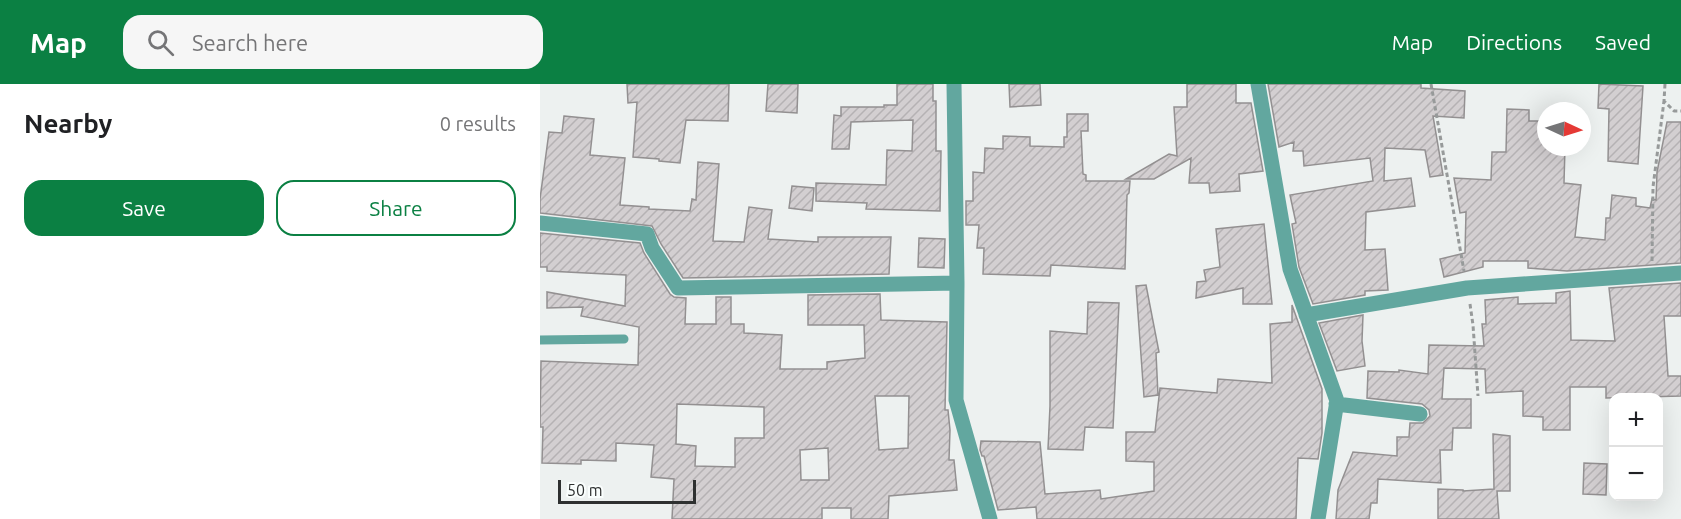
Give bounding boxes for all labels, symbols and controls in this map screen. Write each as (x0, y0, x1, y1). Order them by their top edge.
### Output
search box (123, 15, 543, 69)
icon: search (144, 26, 177, 59)
text: Map (30, 27, 87, 58)
text: Search here (192, 30, 308, 55)
text: Map (1392, 30, 1433, 54)
text: Directions (1466, 30, 1562, 54)
text: Saved (1595, 30, 1651, 54)
north arrow (1537, 102, 1591, 156)
text: Nearby (24, 109, 112, 138)
text: 0 results (440, 112, 516, 135)
button: Save (24, 180, 264, 236)
button: Share (276, 180, 516, 236)
map controls (1609, 393, 1663, 501)
button: + (1609, 393, 1663, 447)
button: − (1609, 447, 1663, 501)
scale bar (558, 477, 696, 504)
text: 50 m (567, 481, 603, 499)

